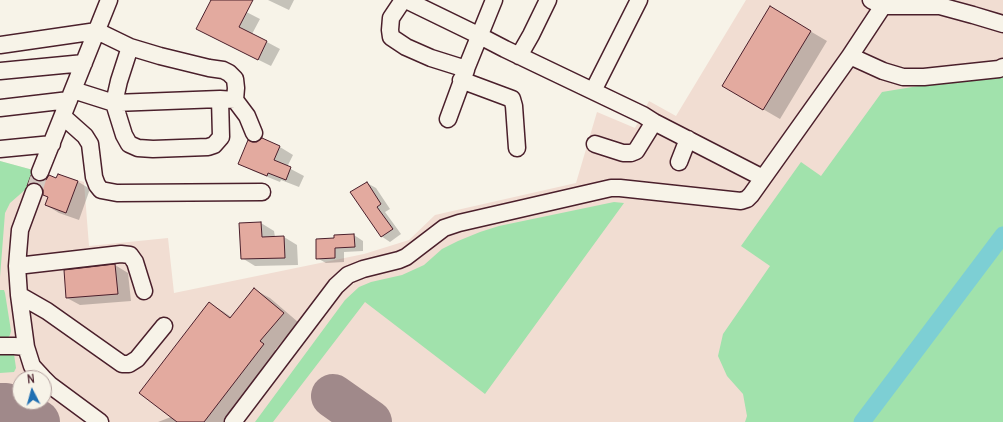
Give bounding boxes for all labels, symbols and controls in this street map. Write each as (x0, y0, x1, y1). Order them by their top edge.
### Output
north arrow (12, 370, 52, 410)
text: N (26, 372, 35, 386)

